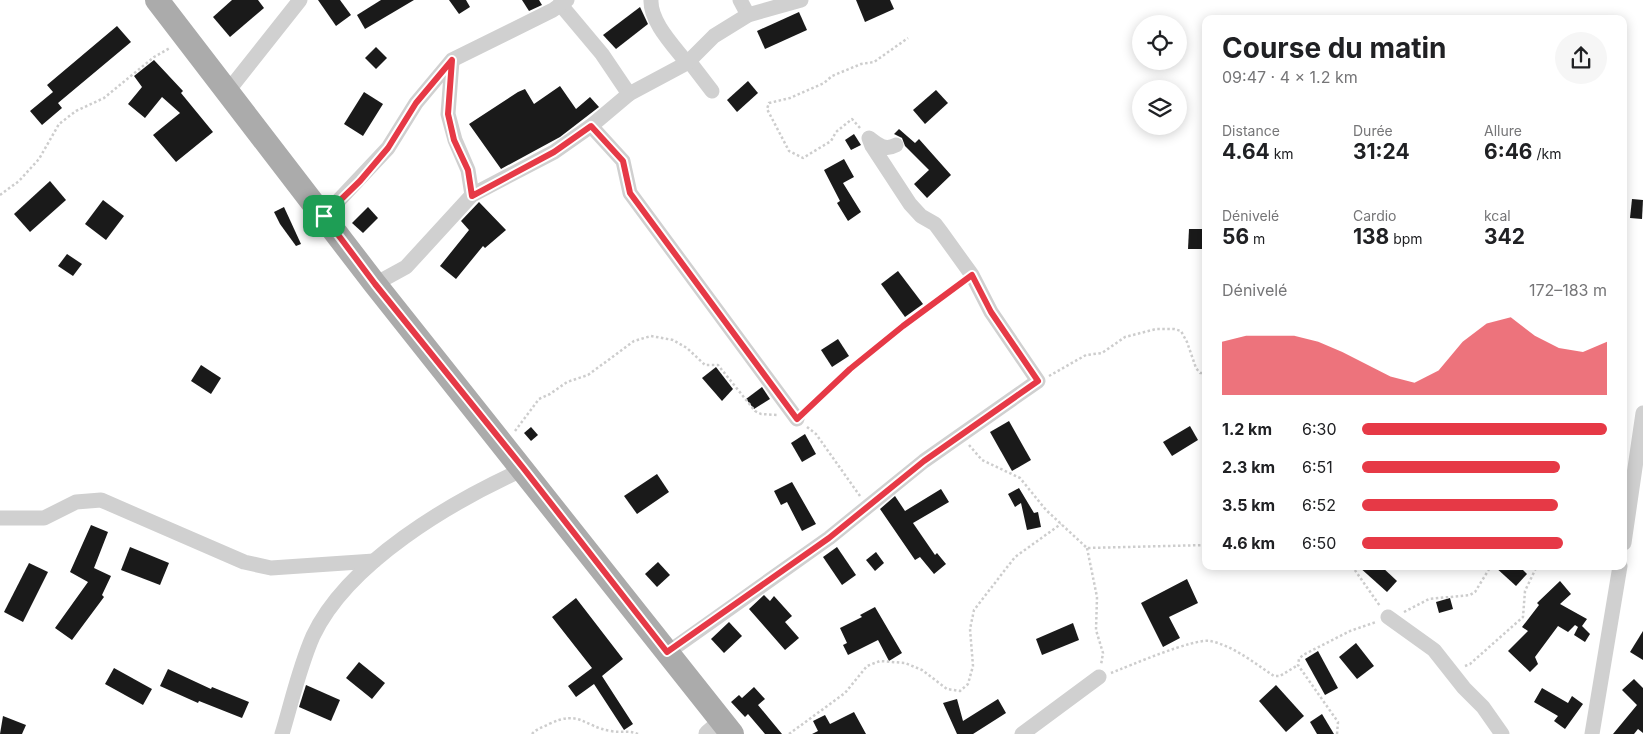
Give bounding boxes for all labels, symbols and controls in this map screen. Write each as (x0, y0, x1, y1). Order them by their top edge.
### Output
map controls (1132, 15, 1187, 135)
button: locate (1132, 15, 1187, 70)
text: Course du matin (1222, 31, 1447, 65)
button: share (1555, 32, 1607, 84)
text: 09:47 · 4 × 1.2 km (1222, 67, 1358, 87)
button: layers (1132, 80, 1187, 135)
text: Distance (1222, 122, 1280, 139)
text: Durée (1353, 122, 1393, 139)
text: Allure (1484, 122, 1522, 139)
text: 4.64 (1222, 139, 1270, 164)
text: 31:24 (1353, 139, 1410, 164)
text: 6:46 (1484, 139, 1533, 164)
text: km (1270, 145, 1294, 162)
text: /km (1533, 145, 1561, 162)
pin (303, 195, 345, 237)
icon: arrive (310, 202, 338, 230)
text: Dénivelé (1222, 207, 1279, 224)
text: Cardio (1353, 207, 1396, 224)
text: kcal (1484, 207, 1511, 224)
text: 56 (1222, 224, 1249, 249)
text: 138 (1353, 224, 1389, 249)
text: 342 (1484, 224, 1525, 249)
text: m (1249, 230, 1265, 247)
text: bpm (1389, 230, 1423, 247)
text: Dénivelé (1222, 280, 1287, 300)
text: 172–183 m (1529, 280, 1607, 300)
text: 1.2 km (1222, 419, 1272, 439)
text: 6:30 (1302, 419, 1337, 439)
text: 2.3 km (1222, 457, 1275, 477)
text: 6:51 (1302, 457, 1333, 477)
text: 3.5 km (1222, 495, 1275, 515)
text: 6:52 (1302, 495, 1336, 515)
text: 4.6 km (1222, 533, 1275, 553)
text: 6:50 (1302, 533, 1336, 553)

